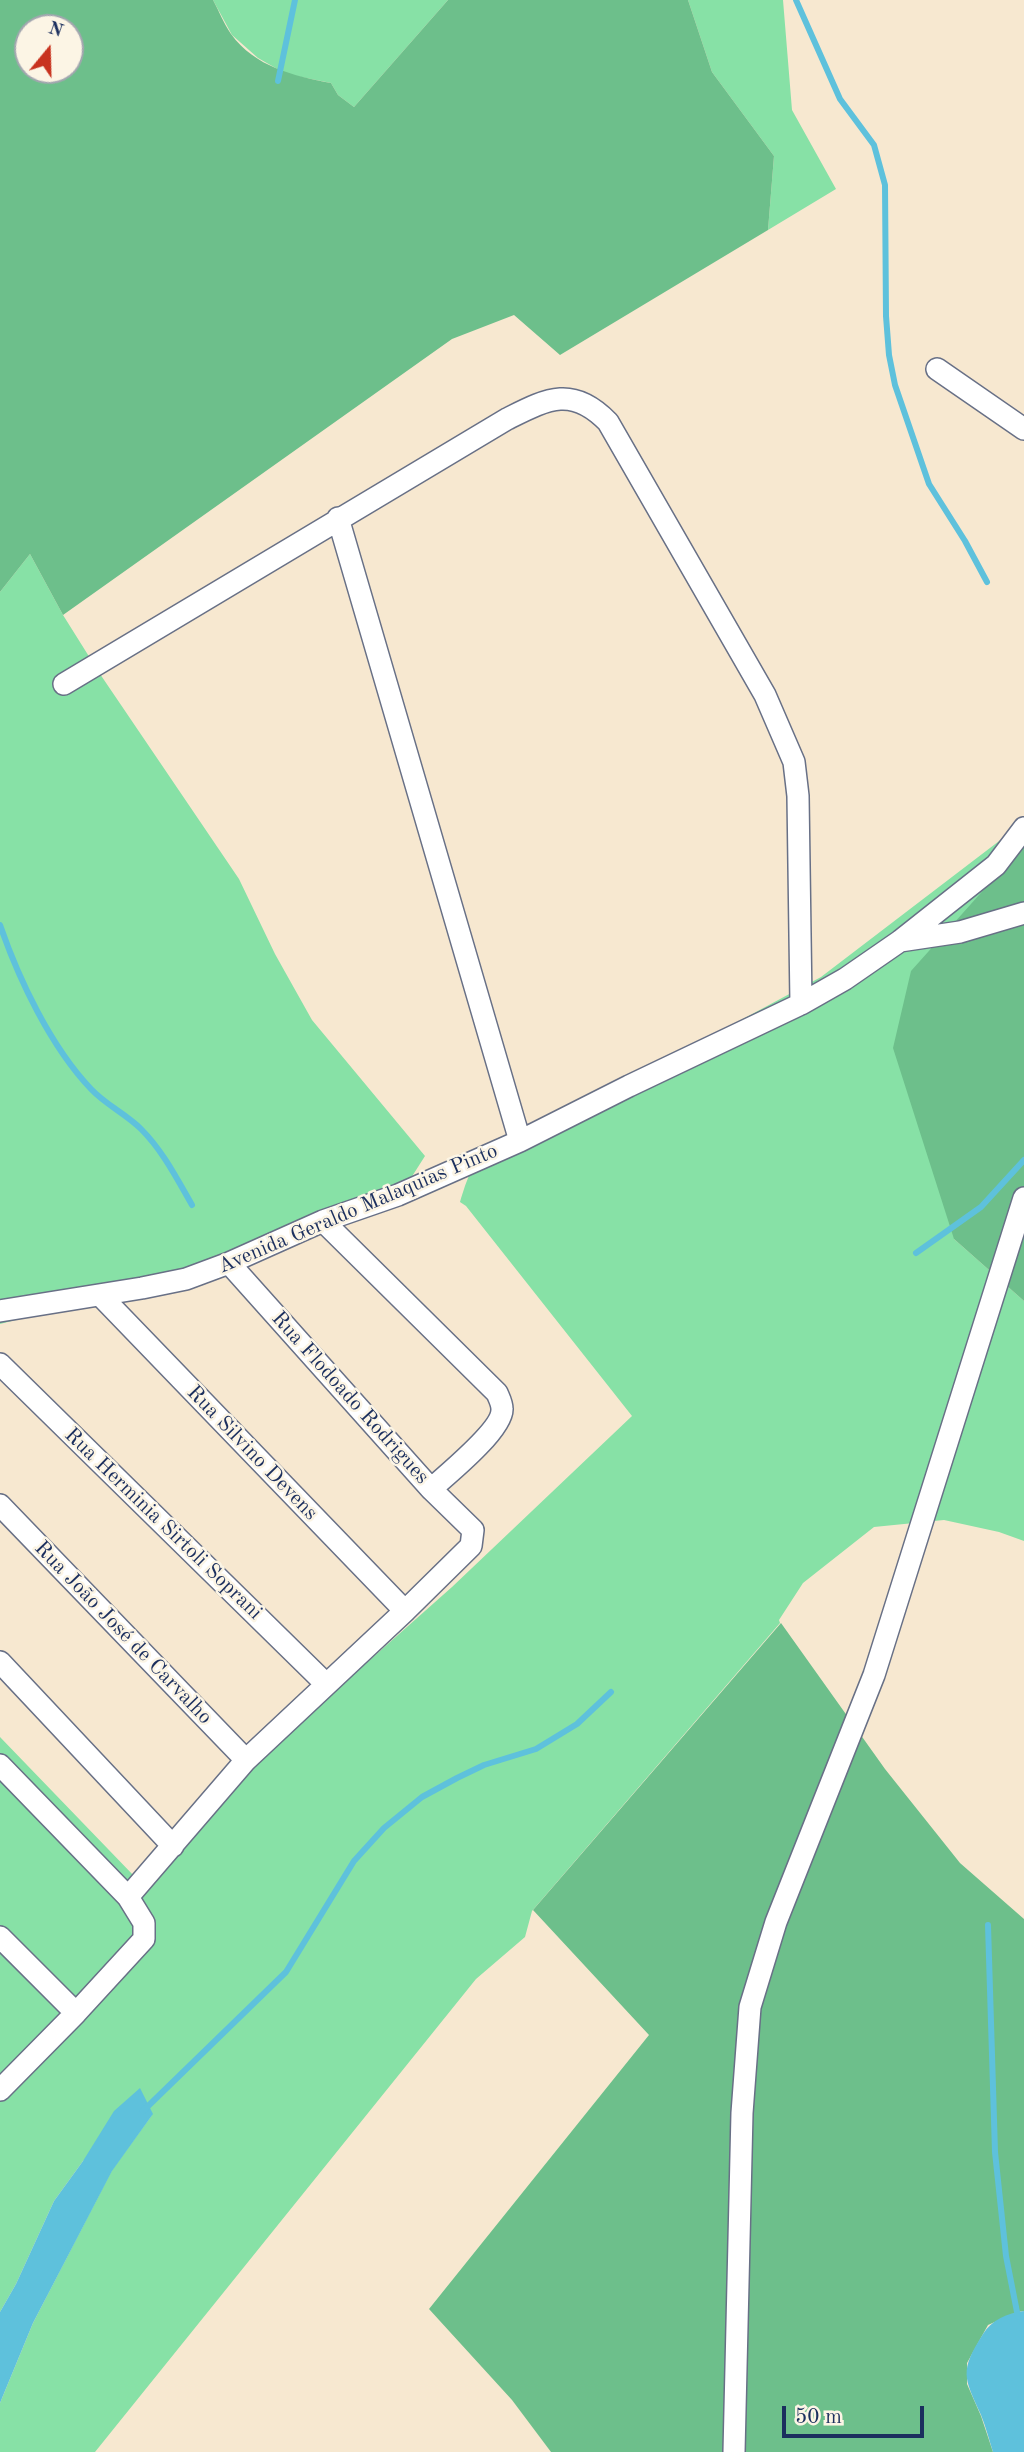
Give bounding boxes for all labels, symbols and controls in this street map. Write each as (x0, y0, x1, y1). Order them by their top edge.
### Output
north arrow (14, 14, 84, 84)
text: N (45, 19, 65, 42)
street label: Avenida Geraldo Malaquias Pinto (214, 1139, 502, 1279)
street label: Rua Flodoado Rodrigues (266, 1306, 434, 1490)
street label: Rua Silvino Devens (181, 1380, 323, 1526)
street label: Rua Herminia Sirtoli Soprani (59, 1423, 267, 1625)
street label: Rua João José de Carvalho (29, 1536, 217, 1730)
scale bar (786, 2392, 928, 2436)
text: 50 m (795, 2407, 842, 2428)

